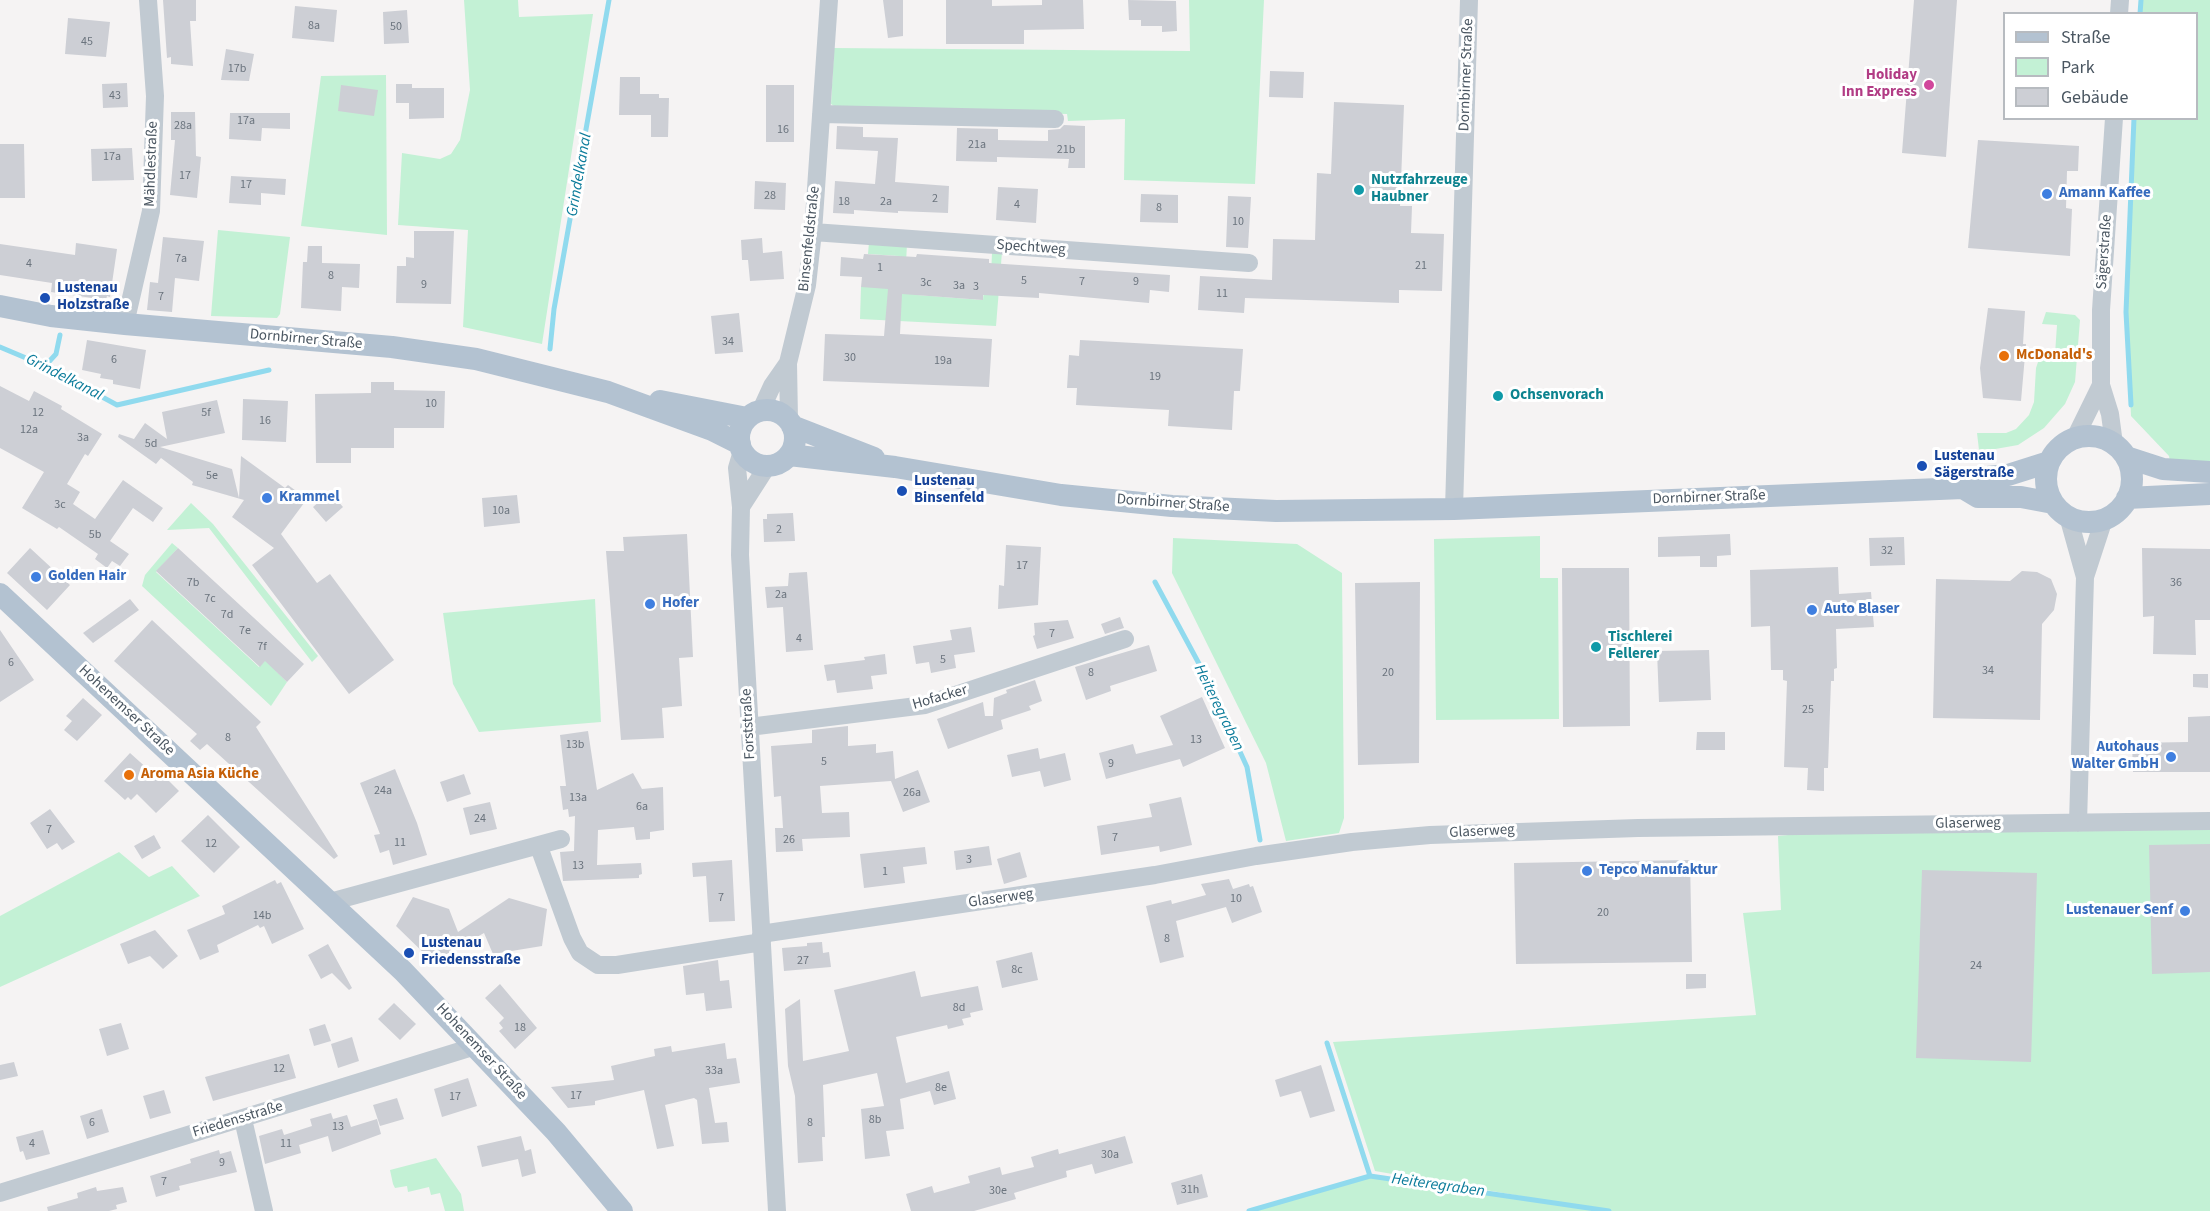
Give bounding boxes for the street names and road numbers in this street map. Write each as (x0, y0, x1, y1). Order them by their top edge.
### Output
street label: Dornbirner Straße (1456, 18, 1478, 132)
street label: Mähdlestraße (142, 121, 162, 207)
street label: Binsenfeldstraße (796, 185, 824, 293)
street label: Sägerstraße (2093, 214, 2117, 290)
street label: Spechtweg (996, 237, 1066, 259)
street label: Dornbirner Straße (249, 326, 363, 354)
street label: Dornbirner Straße (1652, 487, 1766, 509)
street label: Dornbirner Straße (1116, 491, 1230, 517)
street label: Hohenemser Straße (74, 662, 178, 760)
street label: Hofacker (911, 682, 969, 714)
street label: Forststraße (738, 688, 760, 760)
street label: Glaserweg (1935, 814, 2001, 834)
street label: Glaserweg (1449, 821, 1515, 843)
street label: Glaserweg (967, 886, 1035, 912)
street label: Hohenemser Straße (432, 1000, 530, 1104)
street label: Friedensstraße (191, 1098, 285, 1142)

